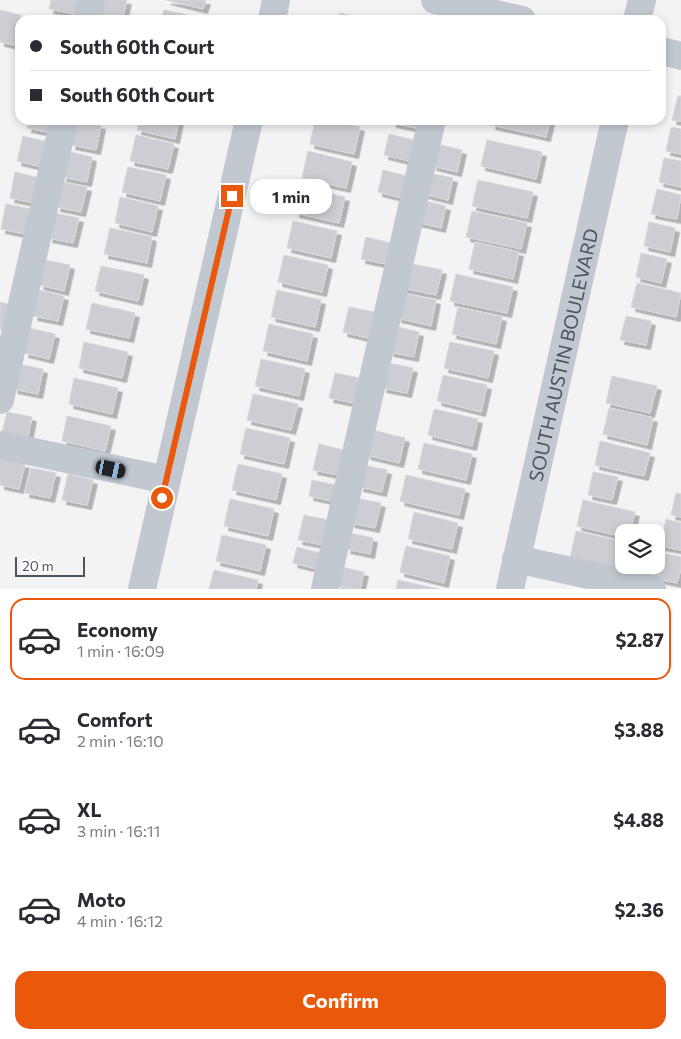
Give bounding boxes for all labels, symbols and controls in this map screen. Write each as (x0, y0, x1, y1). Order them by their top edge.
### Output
text: South 60th Court (60, 35, 214, 58)
text: South 60th Court (60, 83, 214, 106)
callout: 1 min (250, 178, 332, 214)
route end (221, 185, 243, 207)
text: 1 min (272, 187, 310, 206)
street label: SOUTH AUSTIN BOULEVARD (523, 226, 602, 484)
car (94, 459, 127, 479)
route start (151, 487, 173, 509)
map controls (615, 524, 665, 574)
button: layers (615, 524, 665, 574)
scale bar (15, 554, 85, 577)
text: 20 m (22, 557, 54, 574)
icon: car (17, 617, 62, 662)
text: Economy (77, 618, 158, 641)
text: $2.87 (615, 628, 664, 651)
text: 1 min · 16:09 (77, 641, 165, 660)
icon: car (17, 707, 62, 752)
text: Comfort (77, 708, 153, 731)
text: $3.88 (614, 718, 664, 741)
text: 2 min · 16:10 (77, 731, 164, 750)
icon: car (17, 797, 62, 842)
text: XL (77, 798, 102, 821)
text: $4.88 (613, 808, 664, 831)
text: 3 min · 16:11 (77, 821, 160, 840)
icon: car (17, 887, 62, 932)
text: Moto (77, 888, 126, 911)
text: $2.36 (614, 898, 664, 921)
text: 4 min · 16:12 (77, 911, 163, 930)
button: Confirm (15, 971, 666, 1029)

